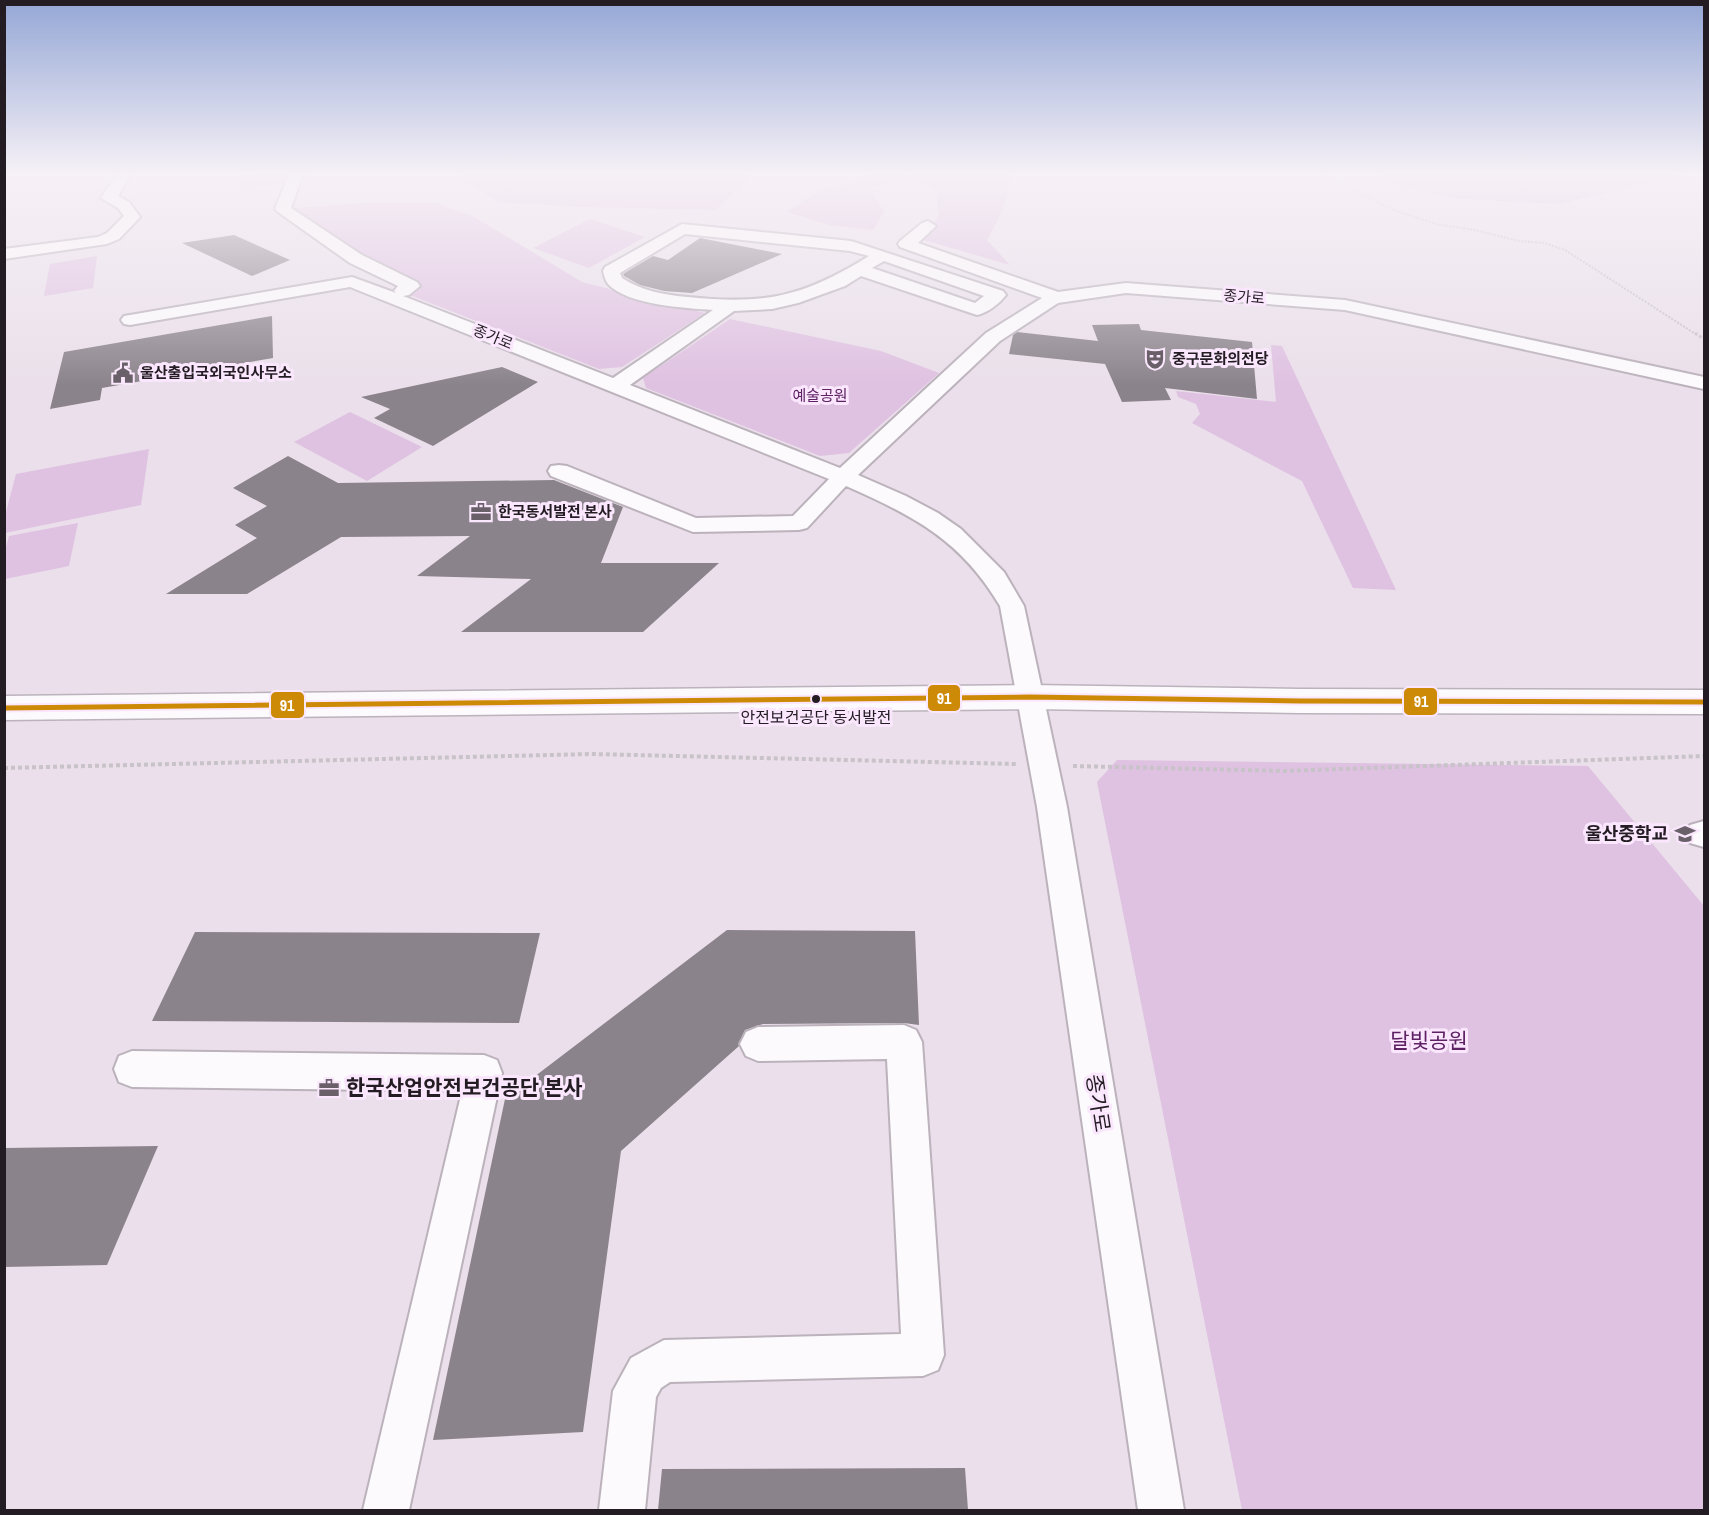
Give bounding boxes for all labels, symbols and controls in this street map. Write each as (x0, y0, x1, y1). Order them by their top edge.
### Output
street label: 종가로 (1223, 284, 1266, 309)
street label: 종가로 (470, 319, 516, 354)
theatre icon: 중구문화의전당 (1143, 347, 1167, 371)
place label: 중구문화의전당 (1172, 348, 1269, 369)
public building icon: 울산출입국외국인사무소 (111, 361, 135, 385)
place label: 울산출입국외국인사무소 (140, 362, 292, 383)
park label: 예술공원 (792, 385, 848, 406)
office icon: 한국동서발전 본사 (469, 500, 493, 524)
place label: 한국동서발전 본사 (498, 501, 612, 522)
line badge: 91 (927, 684, 961, 712)
text: 91 (937, 687, 952, 709)
line badge: 91 (1403, 687, 1438, 716)
text: 91 (1414, 690, 1429, 712)
line badge: 91 (270, 691, 305, 719)
marker: 안전보건공단 동서발전 (810, 693, 822, 705)
text: 91 (280, 694, 295, 716)
place label: 안전보건공단 동서발전 (741, 706, 891, 728)
place label: 울산중학교 (1585, 821, 1668, 846)
school or university icon: 울산중학교 (1673, 822, 1697, 846)
park label: 달빛공원 (1390, 1026, 1468, 1055)
street label: 종가로 (1080, 1072, 1117, 1134)
place label: 한국산업안전보건공단 본사 (346, 1073, 583, 1102)
office icon: 한국산업안전보건공단 본사 (317, 1076, 341, 1100)

